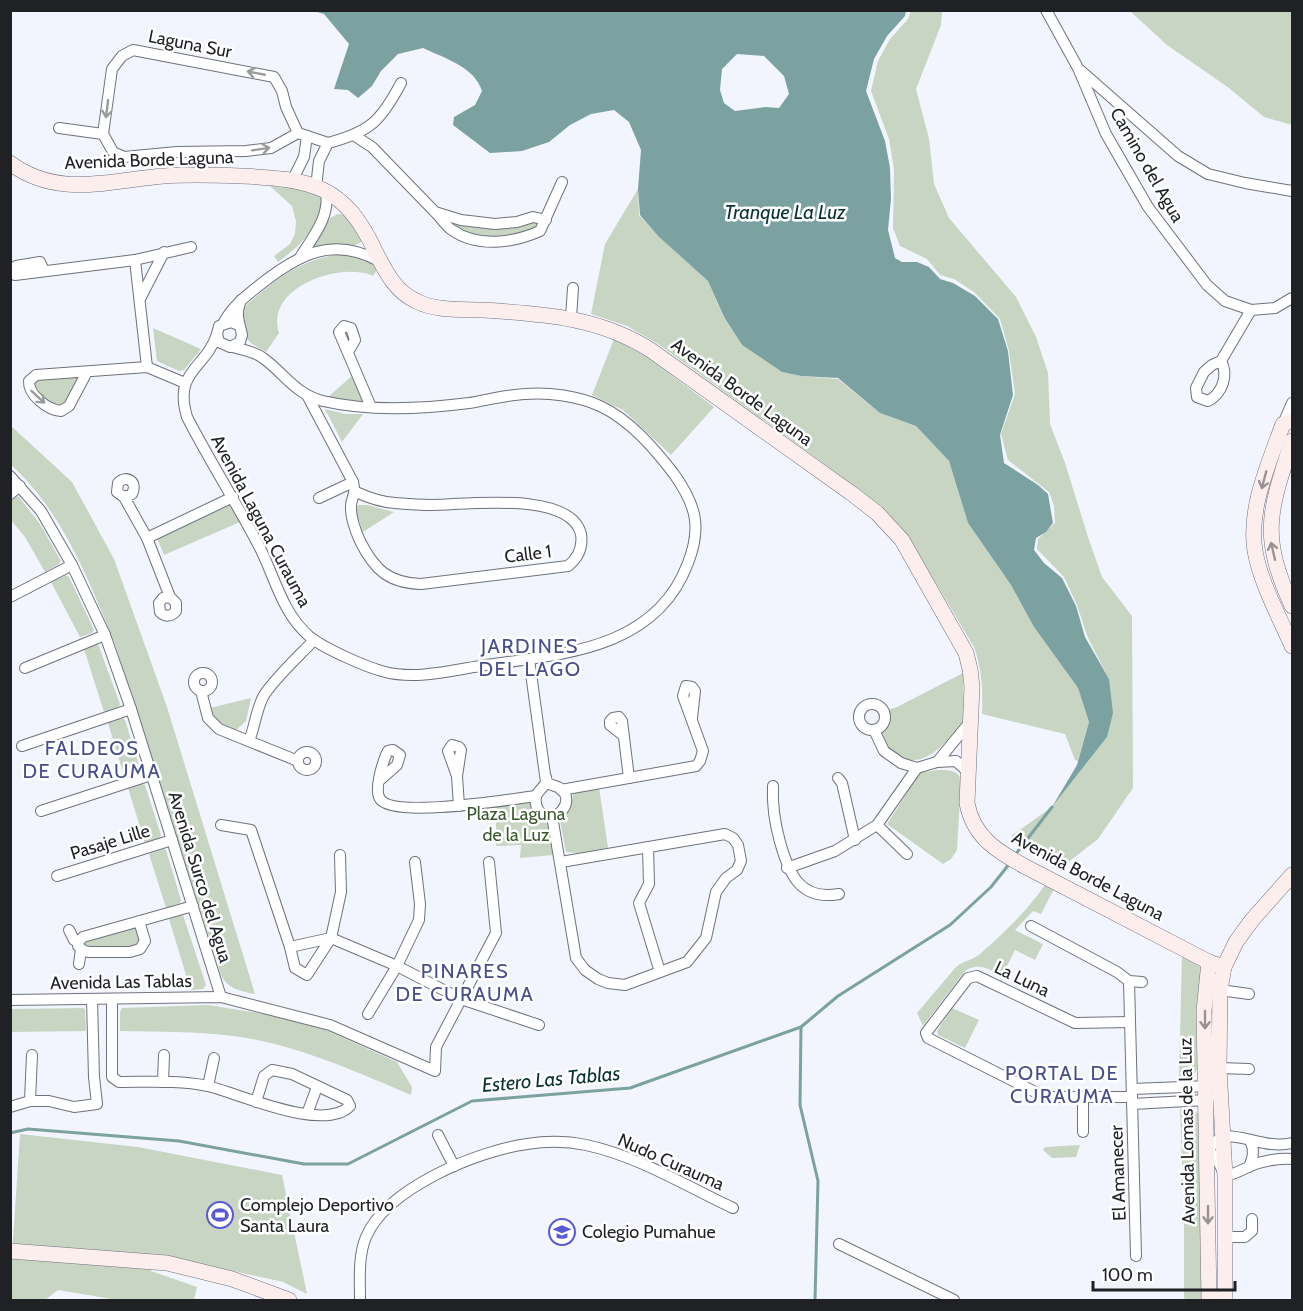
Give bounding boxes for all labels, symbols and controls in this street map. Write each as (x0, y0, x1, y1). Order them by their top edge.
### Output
street label: Laguna Sur (147, 25, 234, 63)
one-way arrow (247, 67, 267, 78)
one-way arrow (101, 98, 112, 118)
street label: Camino del Agua (1105, 104, 1189, 227)
one-way arrow (250, 144, 270, 155)
street label: Avenida Borde Laguna (64, 146, 234, 174)
water label: Tranque La Luz (724, 200, 846, 224)
street label: Avenida Borde Laguna (667, 333, 817, 451)
one-way arrow (30, 390, 45, 404)
street label: Avenida Laguna Curauma (206, 431, 316, 611)
one-way arrow (1258, 470, 1270, 489)
street label: Calle 1 (503, 540, 553, 568)
one-way arrow (1267, 542, 1278, 561)
district label: JARDINES DEL LAGO (478, 634, 582, 681)
district label: FALDEOS DE CURAUMA (23, 736, 161, 783)
street label: Avenida Surco del Agua (164, 789, 237, 966)
park label: Plaza Laguna de la Luz (466, 803, 566, 846)
street label: Pasaje Lille (67, 819, 153, 865)
street label: Avenida Borde Laguna (1008, 827, 1168, 926)
street label: La Luna (991, 956, 1054, 1002)
district label: PINARES DE CURAUMA (396, 959, 534, 1006)
street label: Avenida Las Tablas (50, 970, 192, 994)
one-way arrow (1199, 1010, 1211, 1030)
street label: Avenida Lomas de la Luz (1174, 1037, 1200, 1224)
water label: Estero Las Tablas (481, 1061, 621, 1097)
district label: PORTAL DE CURAUMA (1005, 1061, 1119, 1108)
street label: El Amanecer (1105, 1124, 1131, 1221)
street label: Nudo Curauma (614, 1129, 728, 1195)
place label: Complejo Deportivo Santa Laura (240, 1194, 394, 1237)
sports icon: Complejo Deportivo Santa Laura (205, 1200, 235, 1230)
one-way arrow (1202, 1205, 1214, 1225)
school or university icon: Colegio Pumahue (547, 1217, 577, 1247)
place label: Colegio Pumahue (582, 1221, 716, 1243)
scale bar (1093, 1254, 1236, 1292)
text: 100 m (1102, 1264, 1153, 1286)

